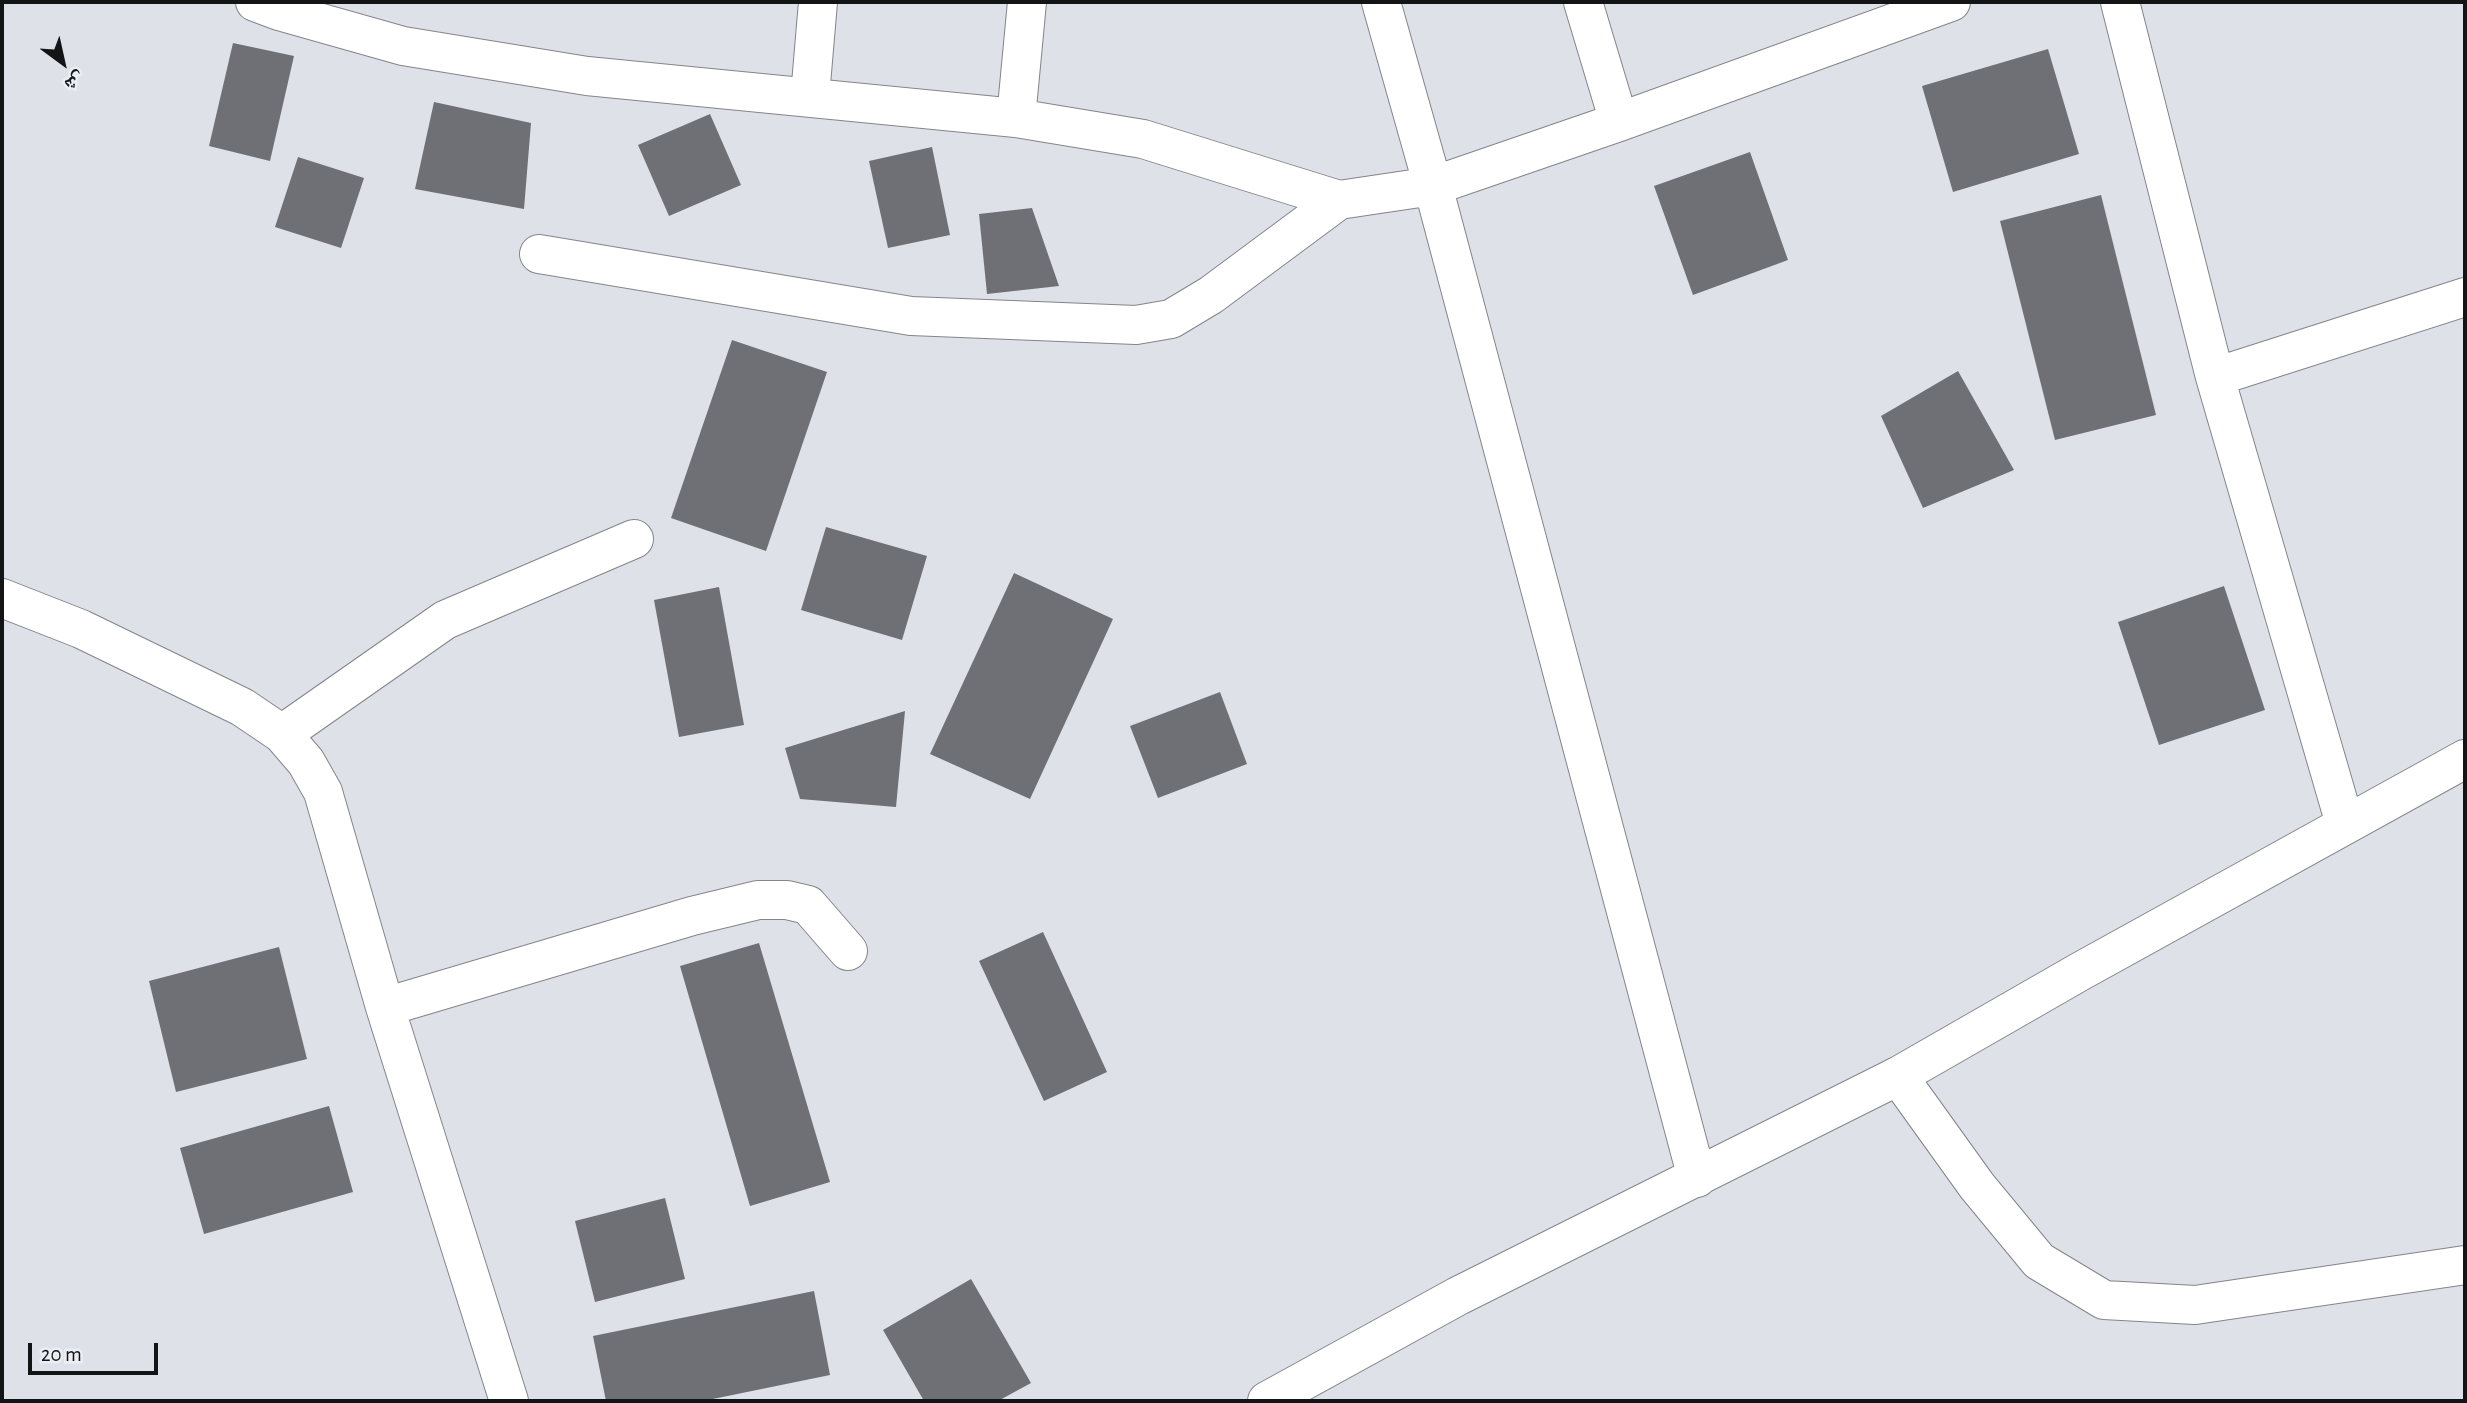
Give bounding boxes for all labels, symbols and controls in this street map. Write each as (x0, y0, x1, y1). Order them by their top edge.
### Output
north arrow (28, 28, 98, 98)
text: ش (61, 68, 88, 94)
scale bar (32, 1330, 161, 1374)
text: 20 m (41, 1344, 82, 1365)

